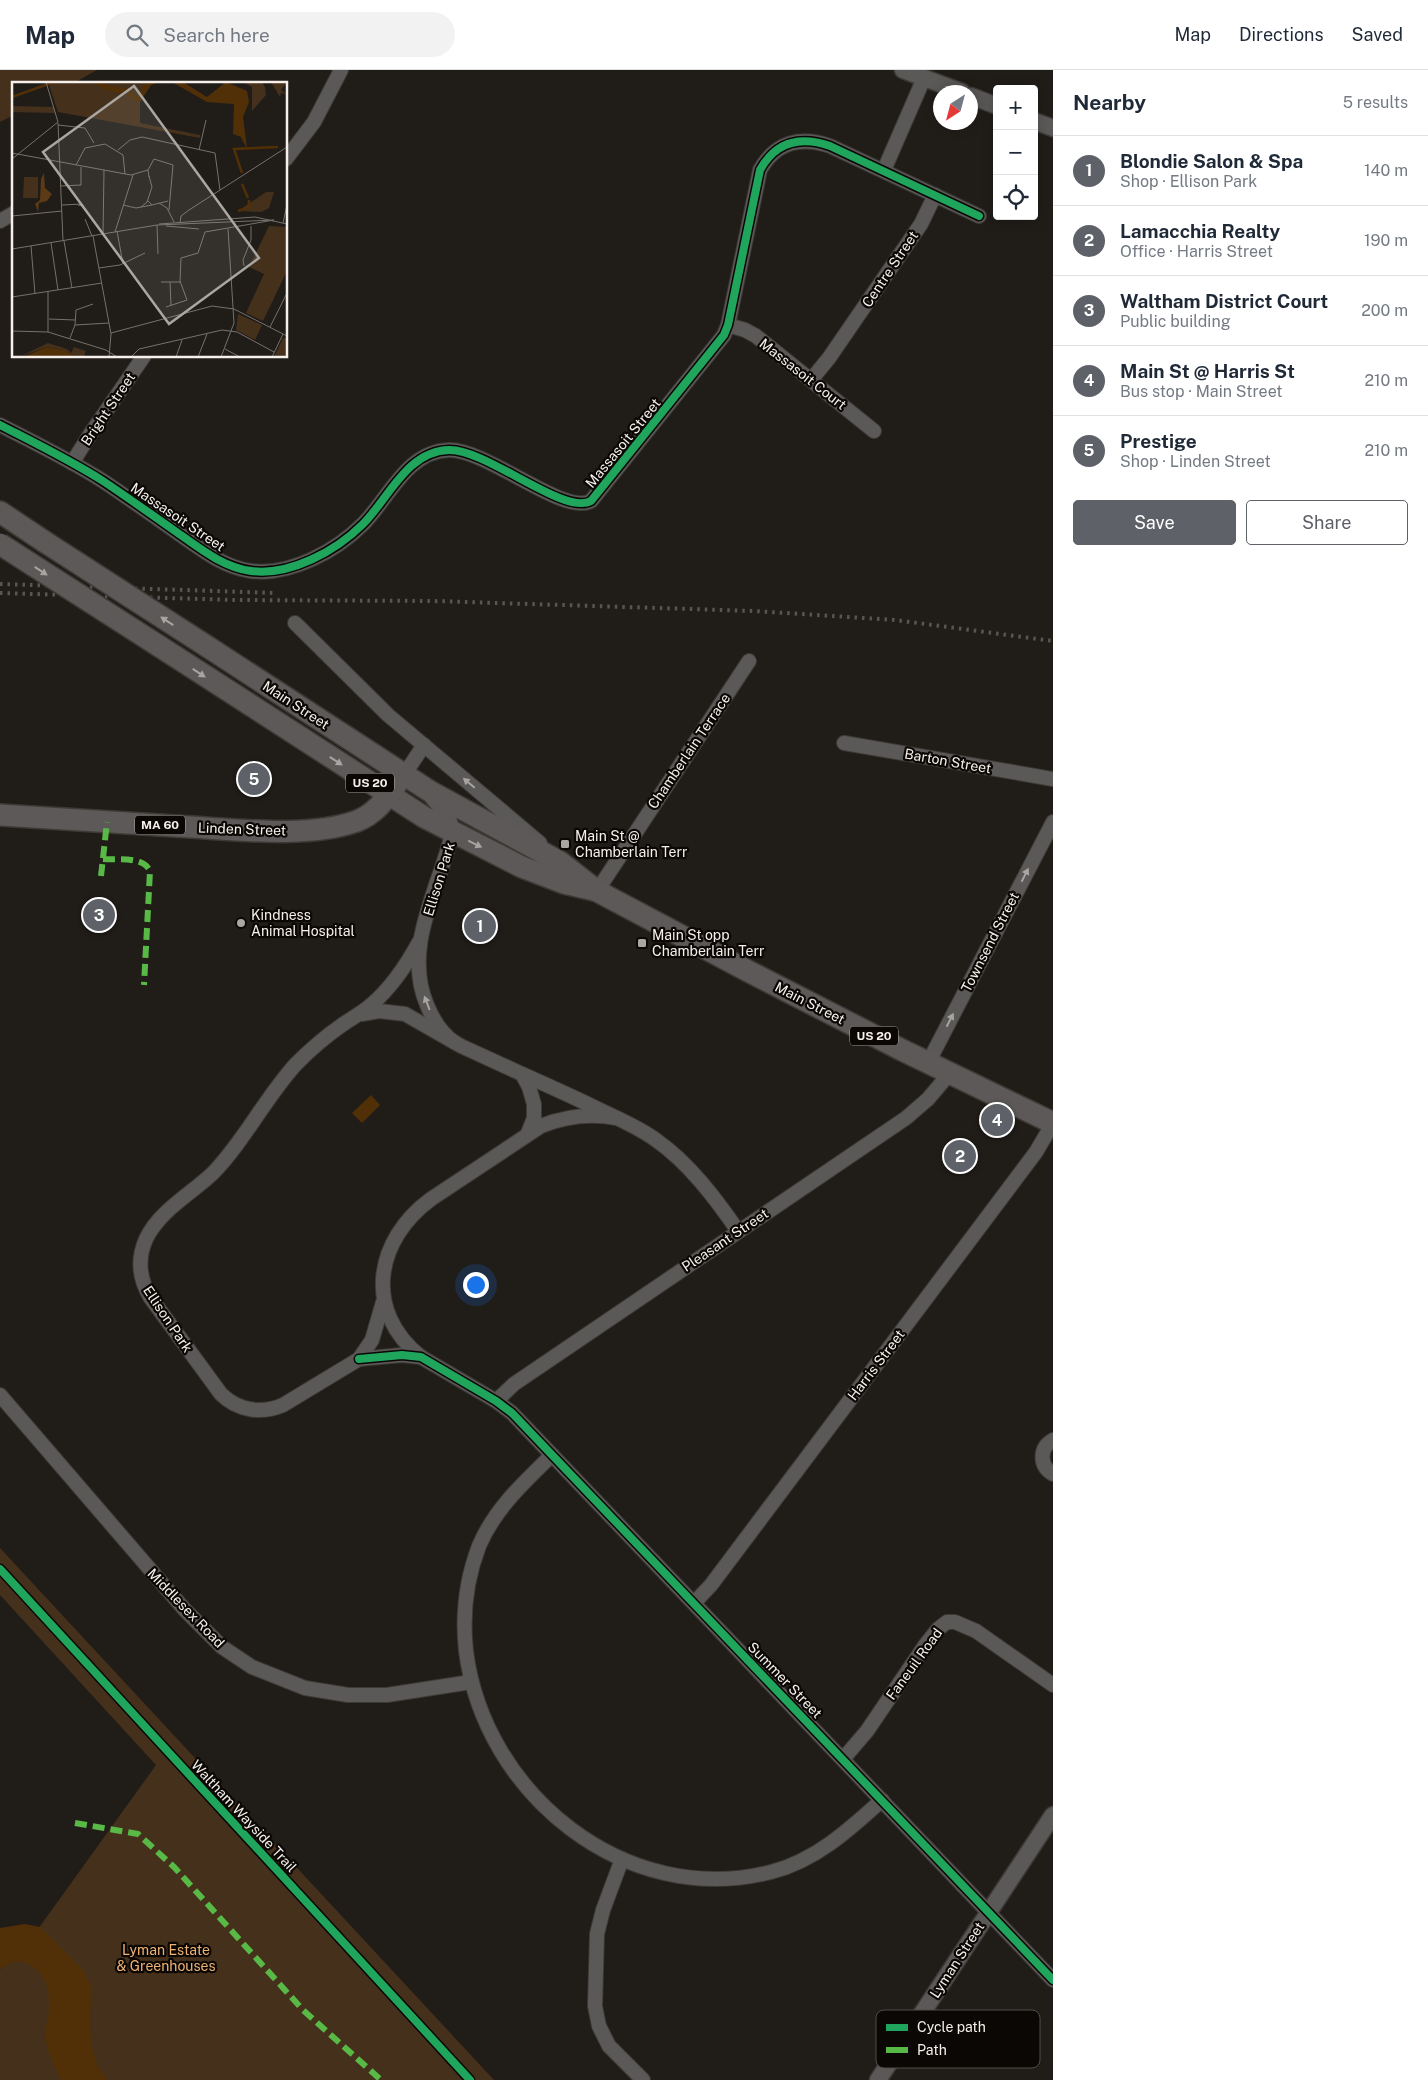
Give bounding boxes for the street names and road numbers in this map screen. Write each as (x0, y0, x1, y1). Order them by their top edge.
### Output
street label: Centre Street (859, 228, 921, 310)
street label: Massasoit Court (756, 335, 850, 413)
street label: Bright Street (78, 369, 138, 449)
street label: Massasoit Street (582, 395, 664, 491)
street label: Massasoit Street (128, 480, 228, 554)
street label: Main Street (260, 678, 332, 732)
street label: Chamberlain Terrace (644, 690, 734, 812)
street label: Barton Street (903, 745, 993, 777)
road number: US 20 (346, 774, 394, 792)
road number: MA 60 (135, 816, 185, 834)
street label: Linden Street (198, 819, 286, 839)
street label: Ellison Park (420, 840, 458, 918)
street label: Townsend Street (958, 889, 1022, 995)
street label: Main Street (772, 979, 848, 1027)
road number: US 20 (850, 1026, 898, 1046)
street label: Pleasant Street (679, 1205, 771, 1275)
street label: Ellison Park (140, 1283, 196, 1355)
street label: Harris Street (844, 1327, 908, 1403)
street label: Middlesex Road (144, 1565, 228, 1651)
street label: Faneuil Road (883, 1625, 945, 1703)
street label: Summer Street (745, 1639, 825, 1721)
street label: Waltham Wayside Trail (188, 1757, 300, 1875)
street label: Lyman Street (927, 1919, 987, 2001)

